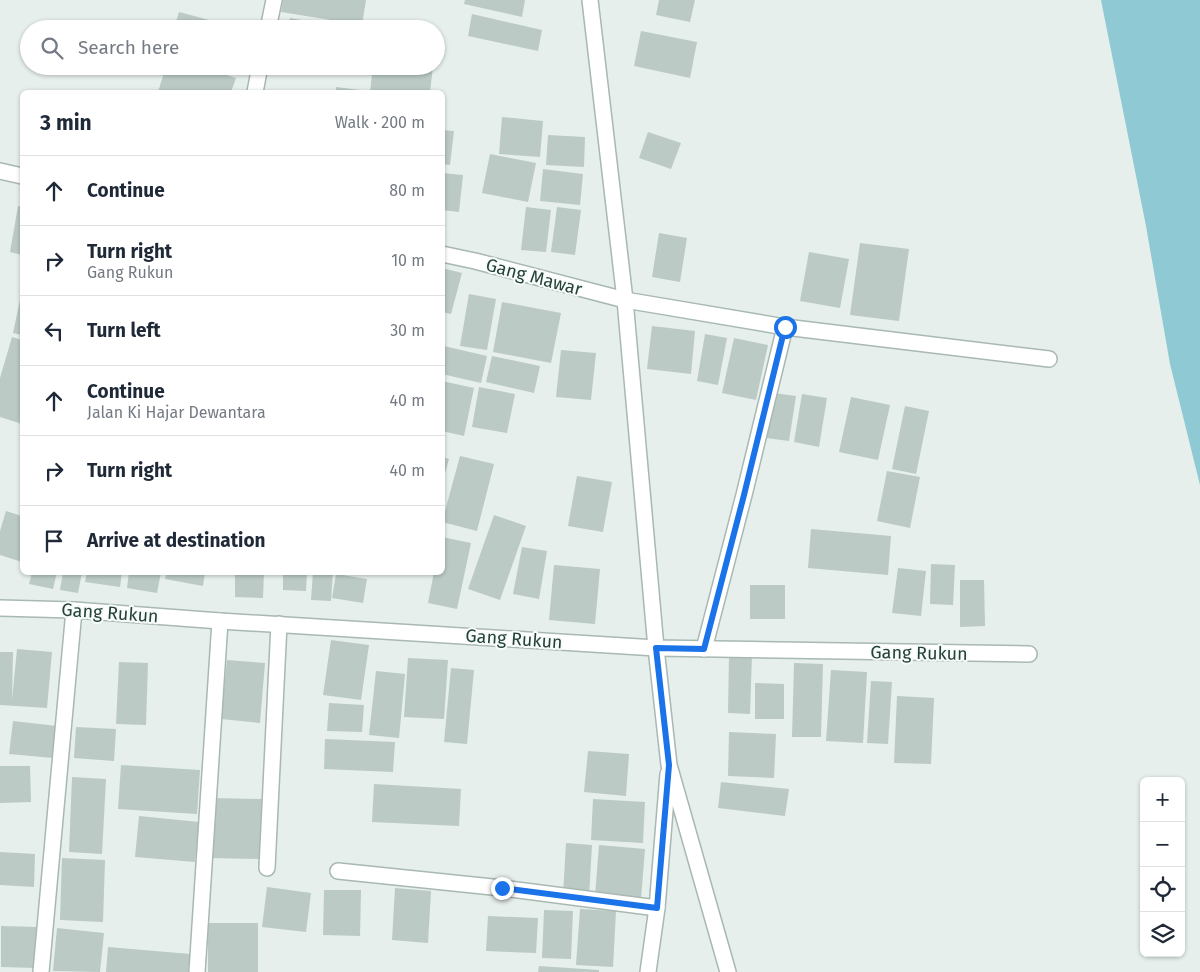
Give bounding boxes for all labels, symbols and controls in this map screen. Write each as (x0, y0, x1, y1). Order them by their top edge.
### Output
search box (20, 20, 445, 75)
icon: search (38, 34, 66, 62)
text: Search here (78, 36, 179, 59)
text: 3 min (40, 110, 92, 136)
text: Walk · 200 m (335, 113, 425, 132)
icon: ahead (40, 177, 68, 205)
text: Continue (87, 179, 165, 202)
text: 80 m (389, 181, 425, 200)
text: Turn right (87, 240, 172, 263)
icon: right (40, 247, 68, 275)
text: 10 m (391, 251, 425, 270)
street label: Gang Mawar (483, 254, 585, 300)
text: Gang Rukun (87, 263, 174, 282)
route start (774, 316, 797, 339)
icon: left (40, 317, 68, 345)
text: Turn left (87, 319, 161, 342)
text: 30 m (390, 321, 425, 340)
text: Continue (87, 380, 165, 403)
icon: ahead (40, 387, 68, 415)
text: 40 m (390, 391, 425, 410)
text: Jalan Ki Hajar Dewantara (87, 403, 266, 422)
icon: right (40, 457, 68, 485)
text: Turn right (87, 459, 172, 482)
text: 40 m (390, 461, 425, 480)
icon: arrive (40, 527, 68, 555)
text: Arrive at destination (87, 529, 266, 552)
street label: Gang Rukun (61, 599, 159, 627)
street label: Gang Rukun (465, 625, 563, 653)
street label: Gang Rukun (870, 641, 968, 665)
map controls (1140, 777, 1185, 957)
button: + (1140, 777, 1185, 822)
button: − (1140, 822, 1185, 867)
button: locate (1140, 867, 1185, 912)
route end (491, 877, 514, 900)
button: layers (1140, 912, 1185, 957)

